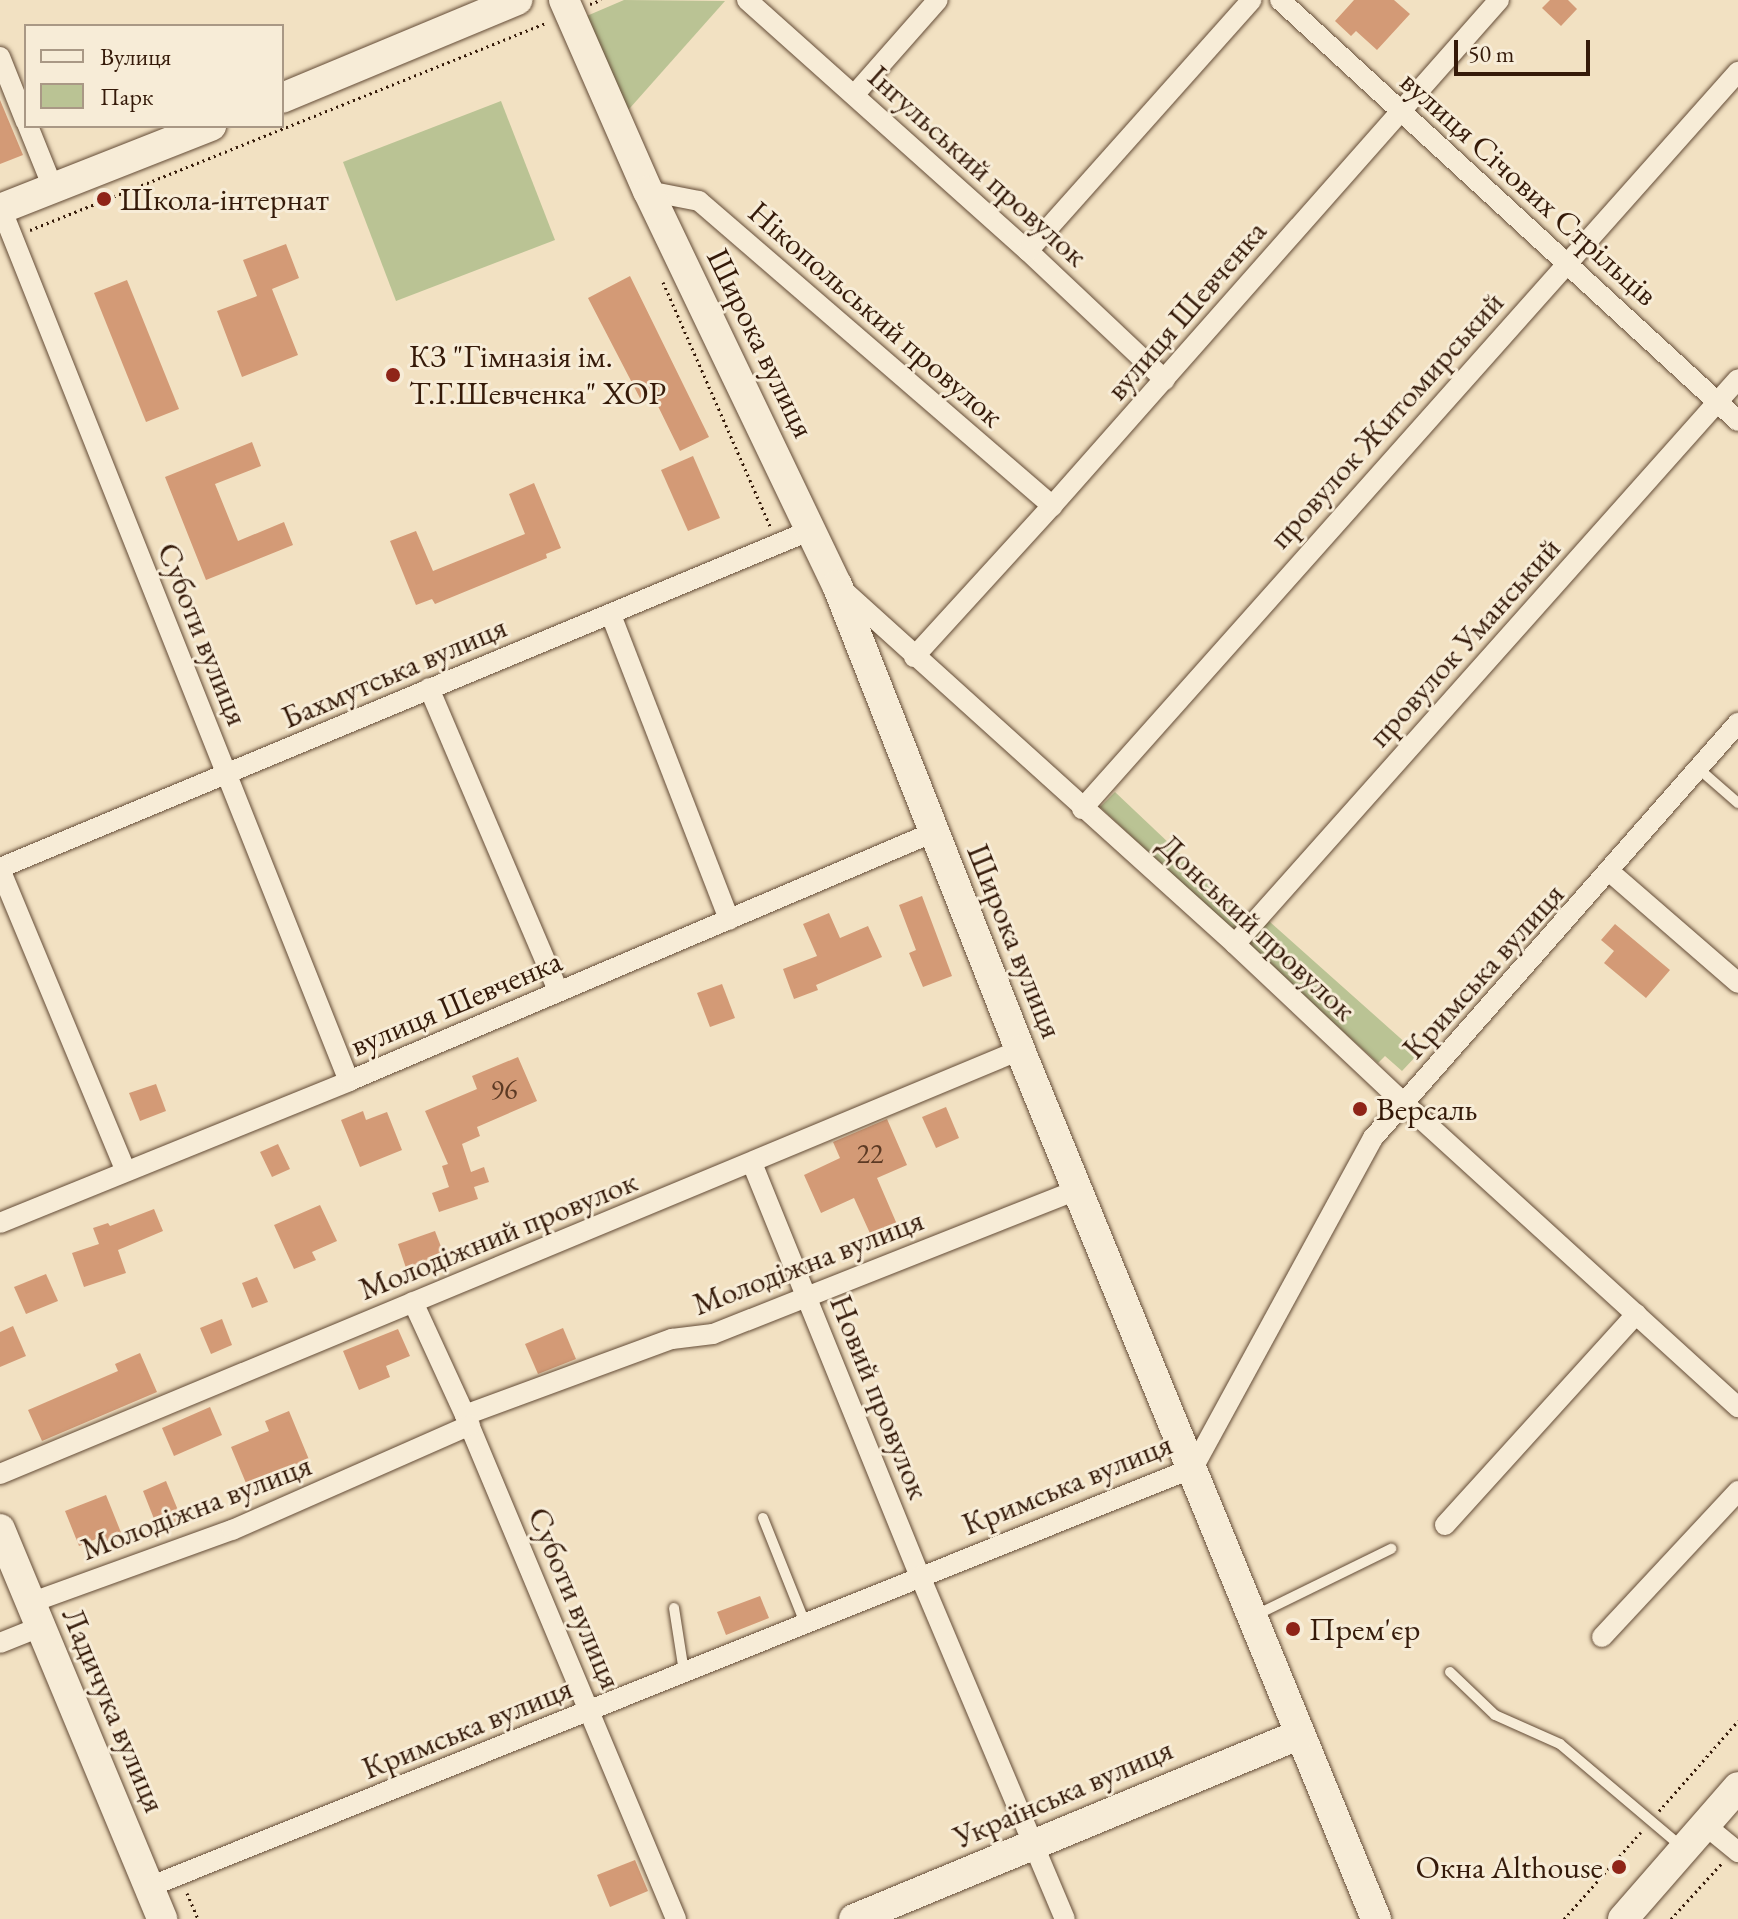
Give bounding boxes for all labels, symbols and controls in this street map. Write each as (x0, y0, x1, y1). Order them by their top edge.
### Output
legend (24, 24, 284, 128)
scale bar (1458, 24, 1594, 74)
text: 50 m (1468, 38, 1515, 69)
text: Вулиця (100, 41, 171, 72)
street label: Інгульський провулок (860, 57, 1096, 275)
street label: вулиця Січових Стрільців (1392, 62, 1666, 314)
text: Парк (100, 81, 153, 112)
place label: Школа-інтернат (120, 180, 329, 218)
marker: Школа-інтернат (95, 190, 113, 208)
street label: Нікопольський провулок (741, 193, 1011, 435)
street label: вулиця Шевченка (1097, 212, 1275, 408)
street label: Широка вулиця (699, 242, 823, 444)
street label: провулок Житомирський (1261, 284, 1511, 556)
place label: КЗ "Гімназія ім. Т.Г.Шевченка" ХОР (409, 338, 666, 413)
marker: КЗ "Гімназія ім. Т.Г.Шевченка" ХОР (384, 366, 402, 384)
street label: провулок Уманський (1360, 529, 1568, 755)
street label: Суботи вулиця (149, 537, 257, 731)
street label: Бахмутська вулиця (276, 607, 512, 737)
street label: Донський провулок (1150, 825, 1364, 1029)
street label: Широка вулиця (959, 838, 1071, 1044)
street label: Кримська вулиця (1394, 875, 1572, 1067)
street label: вулиця Шевченка (345, 941, 567, 1065)
house number: 96 (491, 1072, 517, 1106)
place label: Версаль (1376, 1090, 1478, 1128)
marker: Версаль (1351, 1100, 1369, 1118)
house number: 22 (857, 1136, 883, 1170)
street label: Молодіжний провулок (353, 1162, 643, 1308)
street label: Молодіжна вулиця (687, 1200, 929, 1324)
street label: Новий провулок (822, 1289, 938, 1505)
street label: Кримська вулиця (956, 1424, 1178, 1544)
street label: Молодіжна вулиця (75, 1445, 317, 1569)
street label: Суботи вулиця (520, 1501, 630, 1695)
street label: Ладичука вулиця (54, 1602, 174, 1818)
place label: Прем'єр (1309, 1610, 1420, 1648)
marker: Прем'єр (1284, 1620, 1302, 1638)
street label: Кримська вулиця (356, 1668, 578, 1788)
street label: Українська вулиця (948, 1730, 1178, 1856)
place label: Окна Althouse (1416, 1848, 1603, 1886)
marker: Окна Althouse (1610, 1858, 1628, 1876)

